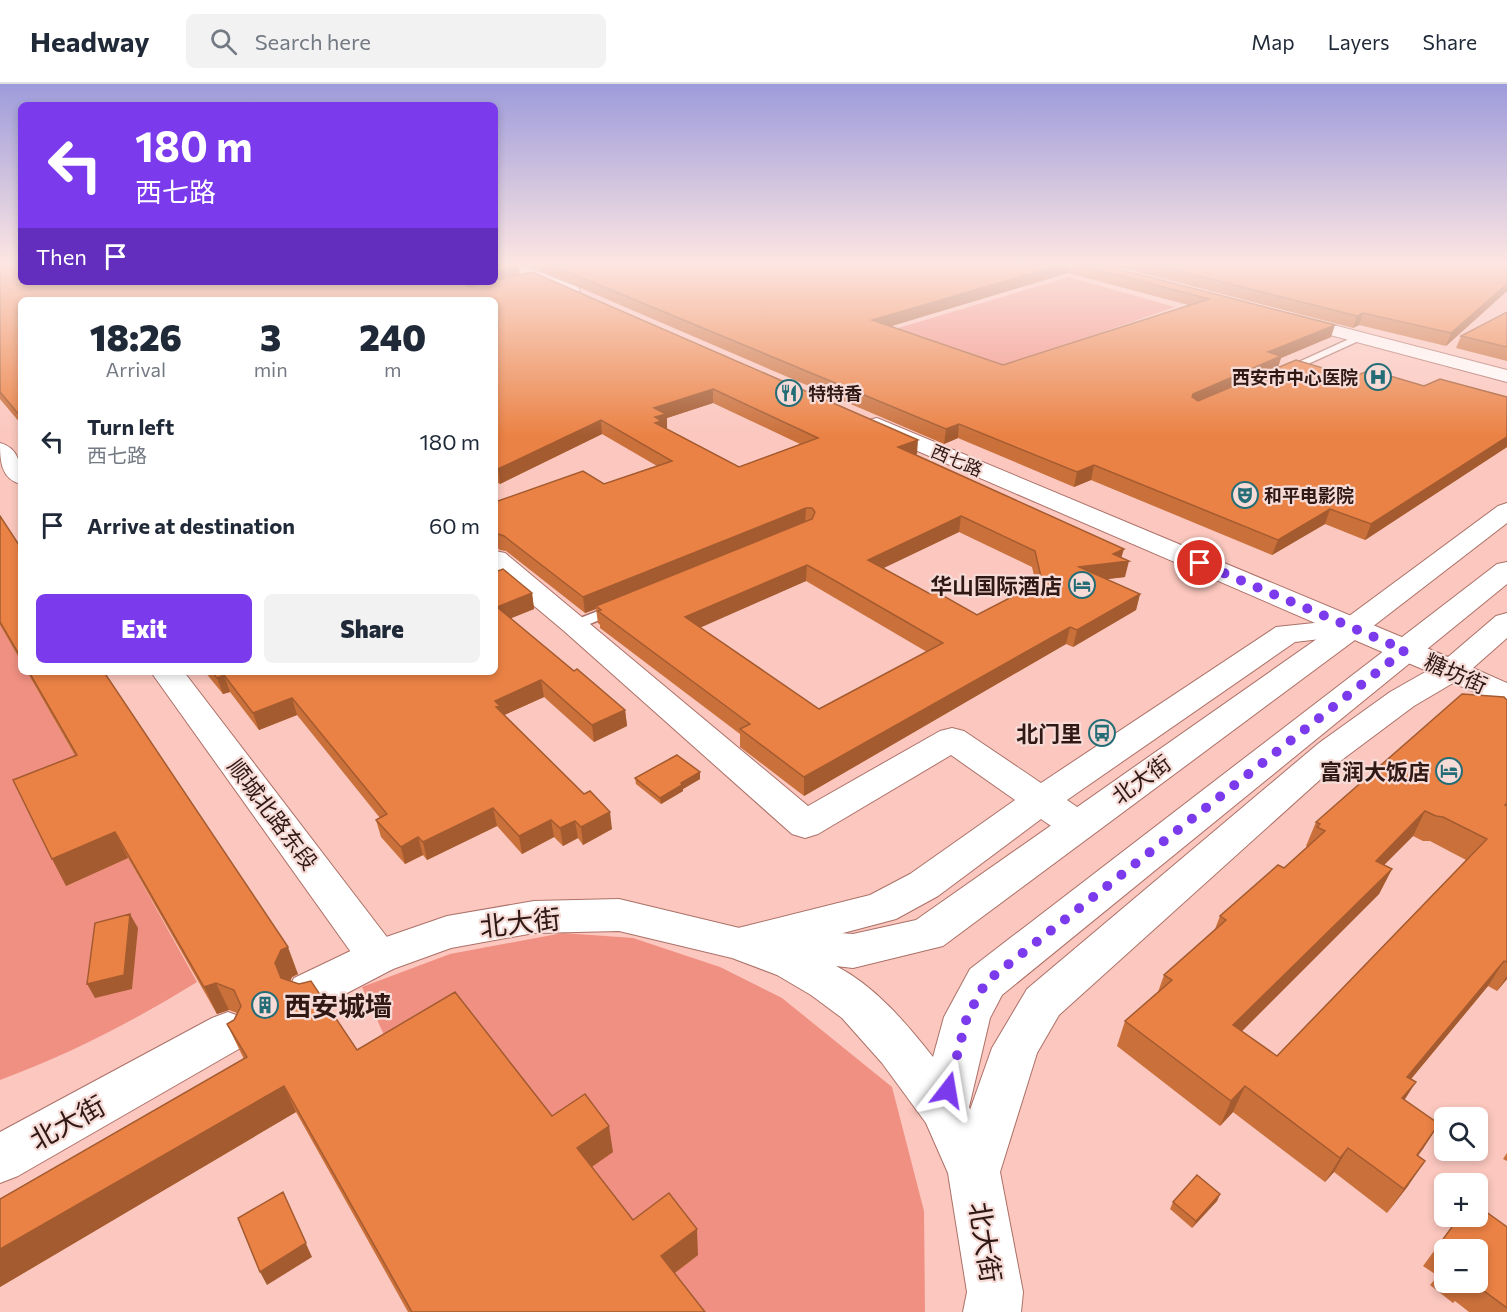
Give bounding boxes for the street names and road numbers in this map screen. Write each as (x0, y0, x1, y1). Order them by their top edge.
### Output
street label: 西七路 (928, 439, 986, 481)
street label: 糖坊街 (1420, 647, 1492, 699)
street label: 北大街 (1106, 749, 1176, 809)
street label: 顺城北路东段 (222, 753, 324, 875)
street label: 北大街 (478, 901, 562, 943)
street label: 北大街 (24, 1088, 110, 1156)
street label: 北大街 (963, 1199, 1009, 1285)

